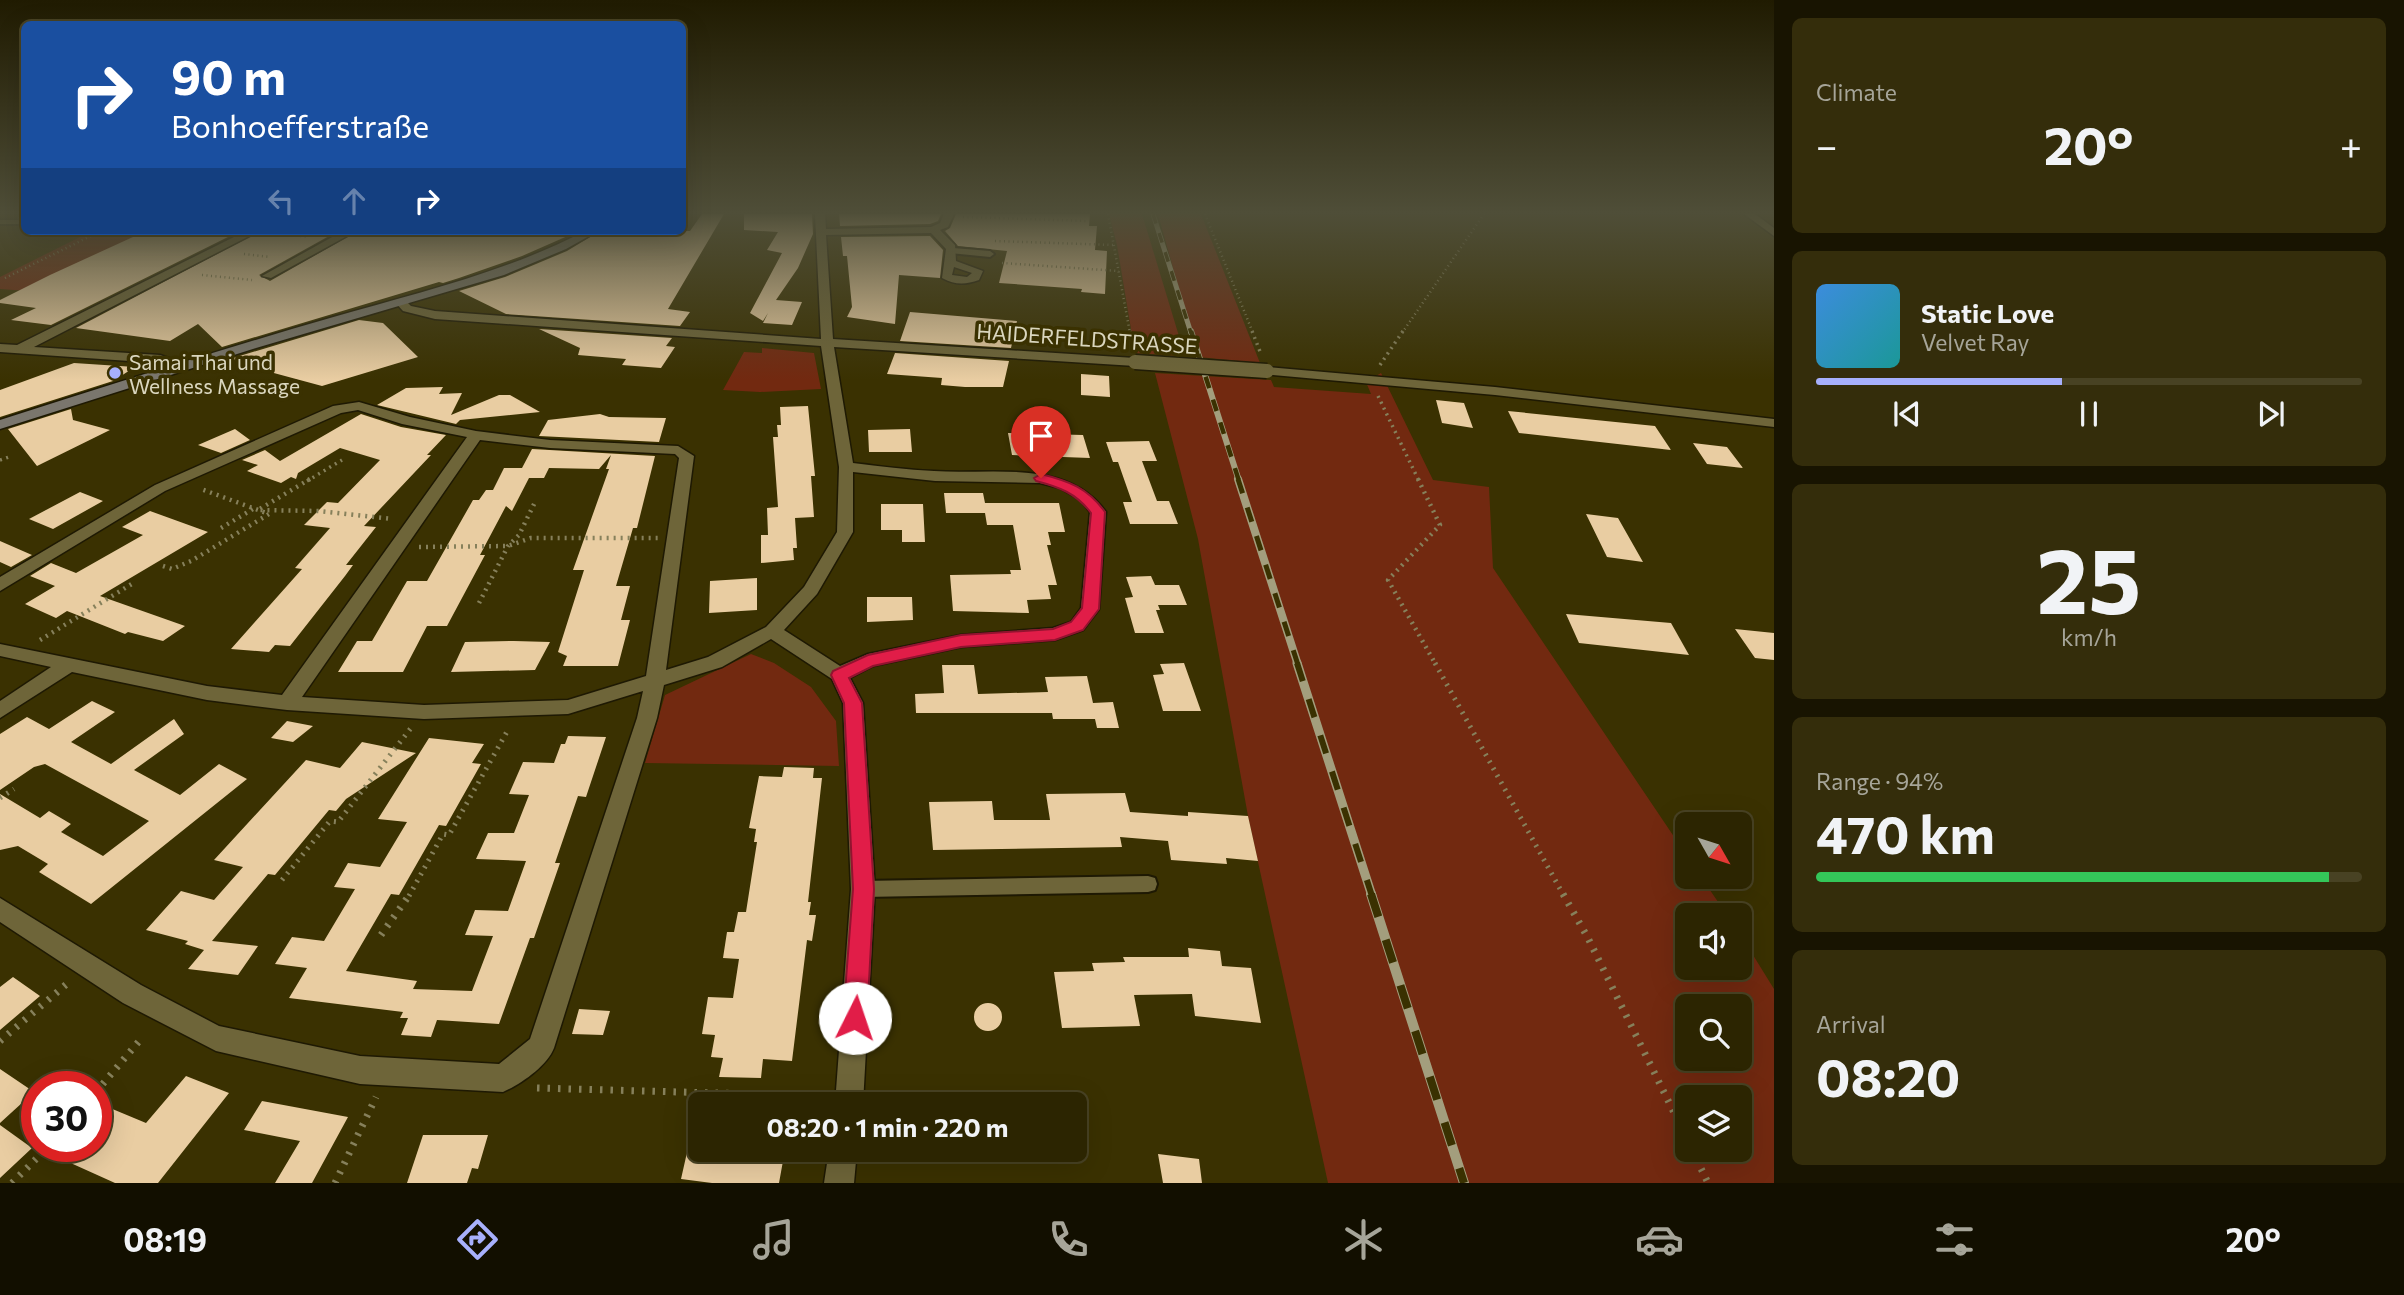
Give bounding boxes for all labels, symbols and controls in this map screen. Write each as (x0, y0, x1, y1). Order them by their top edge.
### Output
text: 90 m (171, 45, 286, 105)
icon: right (56, 49, 147, 140)
text: Climate (1816, 78, 1897, 106)
text: Bonhoefferstraße (171, 105, 429, 145)
text: 20° (2044, 112, 2134, 176)
text: − (1816, 121, 1838, 168)
text: + (2340, 121, 2362, 168)
icon: left (262, 182, 300, 220)
icon: ahead (335, 182, 373, 220)
icon: right (408, 182, 446, 220)
text: Static Love (1921, 297, 2054, 328)
street label: HAIDERFELDSTRASSE (976, 318, 1198, 358)
text: Velvet Ray (1921, 328, 2029, 356)
place label: Samai Thai und Wellness Massage (129, 349, 300, 398)
marker: Samai Thai und Wellness Massage (107, 365, 123, 381)
icon: previous (1888, 395, 1926, 433)
icon: pause (2070, 395, 2108, 433)
icon: next (2252, 395, 2290, 433)
pin (1011, 406, 1071, 478)
icon: arrive (1022, 417, 1060, 455)
text: 25 (2037, 521, 2141, 633)
text: km/h (2061, 623, 2117, 651)
text: Range · 94% (1816, 767, 1943, 795)
text: 470 km (1816, 801, 1995, 865)
north arrow (1675, 812, 1752, 889)
map controls (1675, 812, 1752, 1162)
button: sound (1675, 903, 1752, 980)
position arrow (818, 981, 892, 1055)
button: search (1675, 994, 1752, 1071)
text: Arrival (1816, 1010, 1886, 1038)
text: 08:20 (1816, 1044, 1960, 1108)
speed limit sign: 30 (21, 1071, 112, 1162)
button: layers (1675, 1085, 1752, 1162)
text: 08:20 · 1 min · 220 m (767, 1111, 1008, 1142)
icon: directions (453, 1215, 502, 1264)
icon: music (749, 1215, 798, 1264)
icon: phone (1044, 1215, 1093, 1264)
icon: climate (1339, 1215, 1388, 1264)
icon: car (1635, 1215, 1684, 1264)
icon: filters (1930, 1215, 1979, 1264)
text: 08:19 (123, 1219, 207, 1259)
text: 20° (2225, 1219, 2281, 1259)

